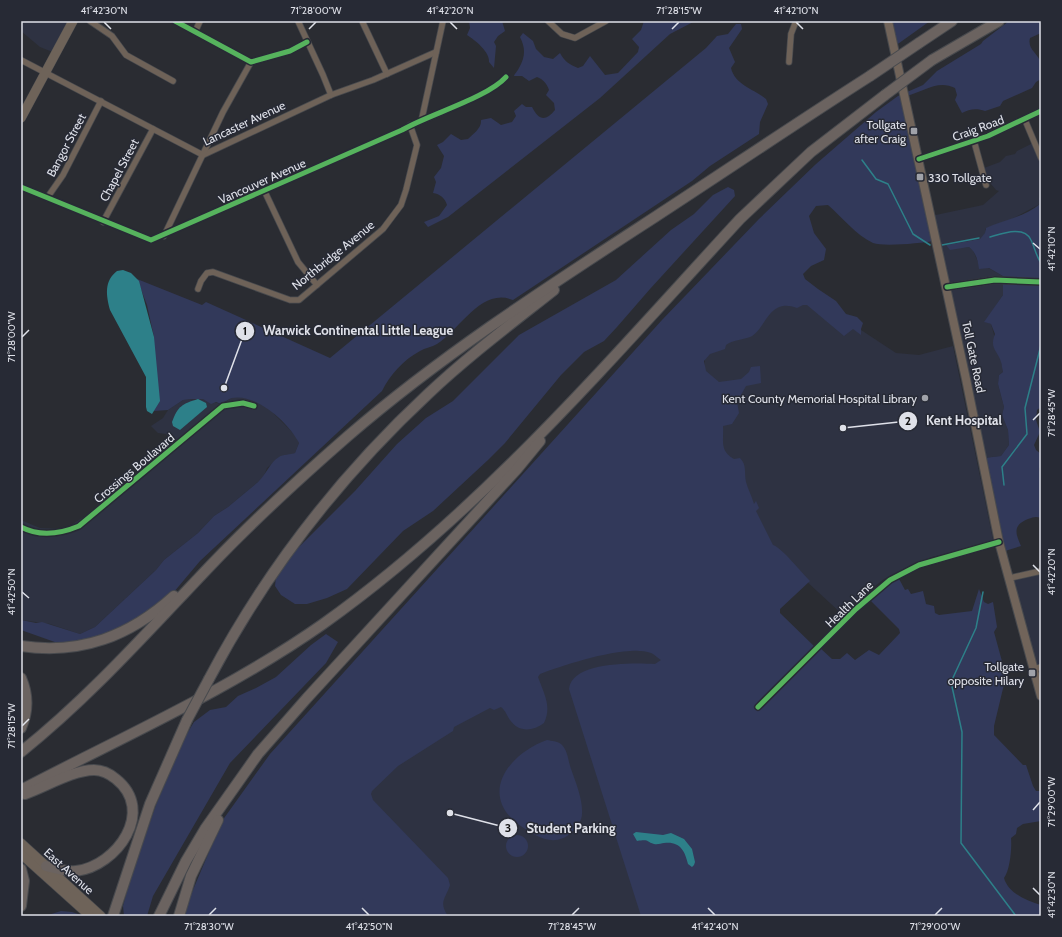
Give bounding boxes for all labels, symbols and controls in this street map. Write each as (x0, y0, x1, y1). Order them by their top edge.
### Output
text: 41°42'30"N (80, 4, 128, 17)
text: 71°28'00"W (291, 4, 342, 17)
text: 41°42'20"N (427, 4, 473, 17)
text: 71°28'15"W (656, 4, 702, 17)
text: 41°42'10"N (774, 4, 818, 17)
street label: Lancaster Avenue (200, 97, 288, 149)
street label: Bangor Street (43, 111, 89, 179)
street label: Craig Road (950, 112, 1006, 144)
place label: Tollgate after Craig (854, 117, 907, 146)
marker: Tollgate after Craig (909, 126, 919, 136)
street label: Chapel Street (96, 136, 142, 204)
street label: Vancouver Avenue (216, 155, 308, 207)
place label: 330 Tollgate (928, 170, 992, 185)
marker: 330 Tollgate (915, 172, 925, 182)
street label: Northbridge Avenue (289, 217, 377, 293)
text: 41°42'10"N (1045, 227, 1058, 271)
text: 71°28'00"W (5, 311, 18, 362)
callout: Warwick Continental Little League (235, 318, 461, 343)
street label: Toll Gate Road (959, 320, 989, 394)
text: Warwick Continental Little League (263, 322, 453, 338)
text: 1 (243, 323, 247, 338)
text: 71°28'45"W (1045, 389, 1058, 437)
place label: Kent County Memorial Hospital Library (722, 391, 917, 406)
marker: Kent County Memorial Hospital Library (920, 393, 930, 403)
callout: Kent Hospital (898, 408, 1010, 433)
text: Kent Hospital (926, 412, 1003, 428)
text: 2 (905, 413, 911, 428)
street label: Crossings Boulavard (91, 430, 177, 506)
text: 41°42'20"N (1045, 549, 1058, 595)
text: 41°42'50"N (5, 568, 18, 616)
street label: Health Lane (822, 577, 876, 631)
place label: Tollgate opposite Hilary (948, 659, 1024, 688)
marker: Tollgate opposite Hilary (1027, 668, 1037, 678)
text: 71°28'15"W (5, 703, 18, 749)
text: 71°29'00"W (1045, 776, 1058, 827)
callout: Student Parking (498, 816, 623, 841)
text: 3 (505, 820, 511, 835)
text: Student Parking (526, 820, 616, 836)
street label: East Avenue (41, 845, 97, 897)
text: 41°42'30"N (1045, 871, 1058, 919)
text: 71°28'30"W (184, 920, 234, 933)
text: 41°42'50"N (345, 920, 393, 933)
text: 71°28'45"W (548, 920, 596, 933)
text: 41°42'40"N (691, 920, 739, 933)
text: 71°29'00"W (910, 920, 961, 933)

